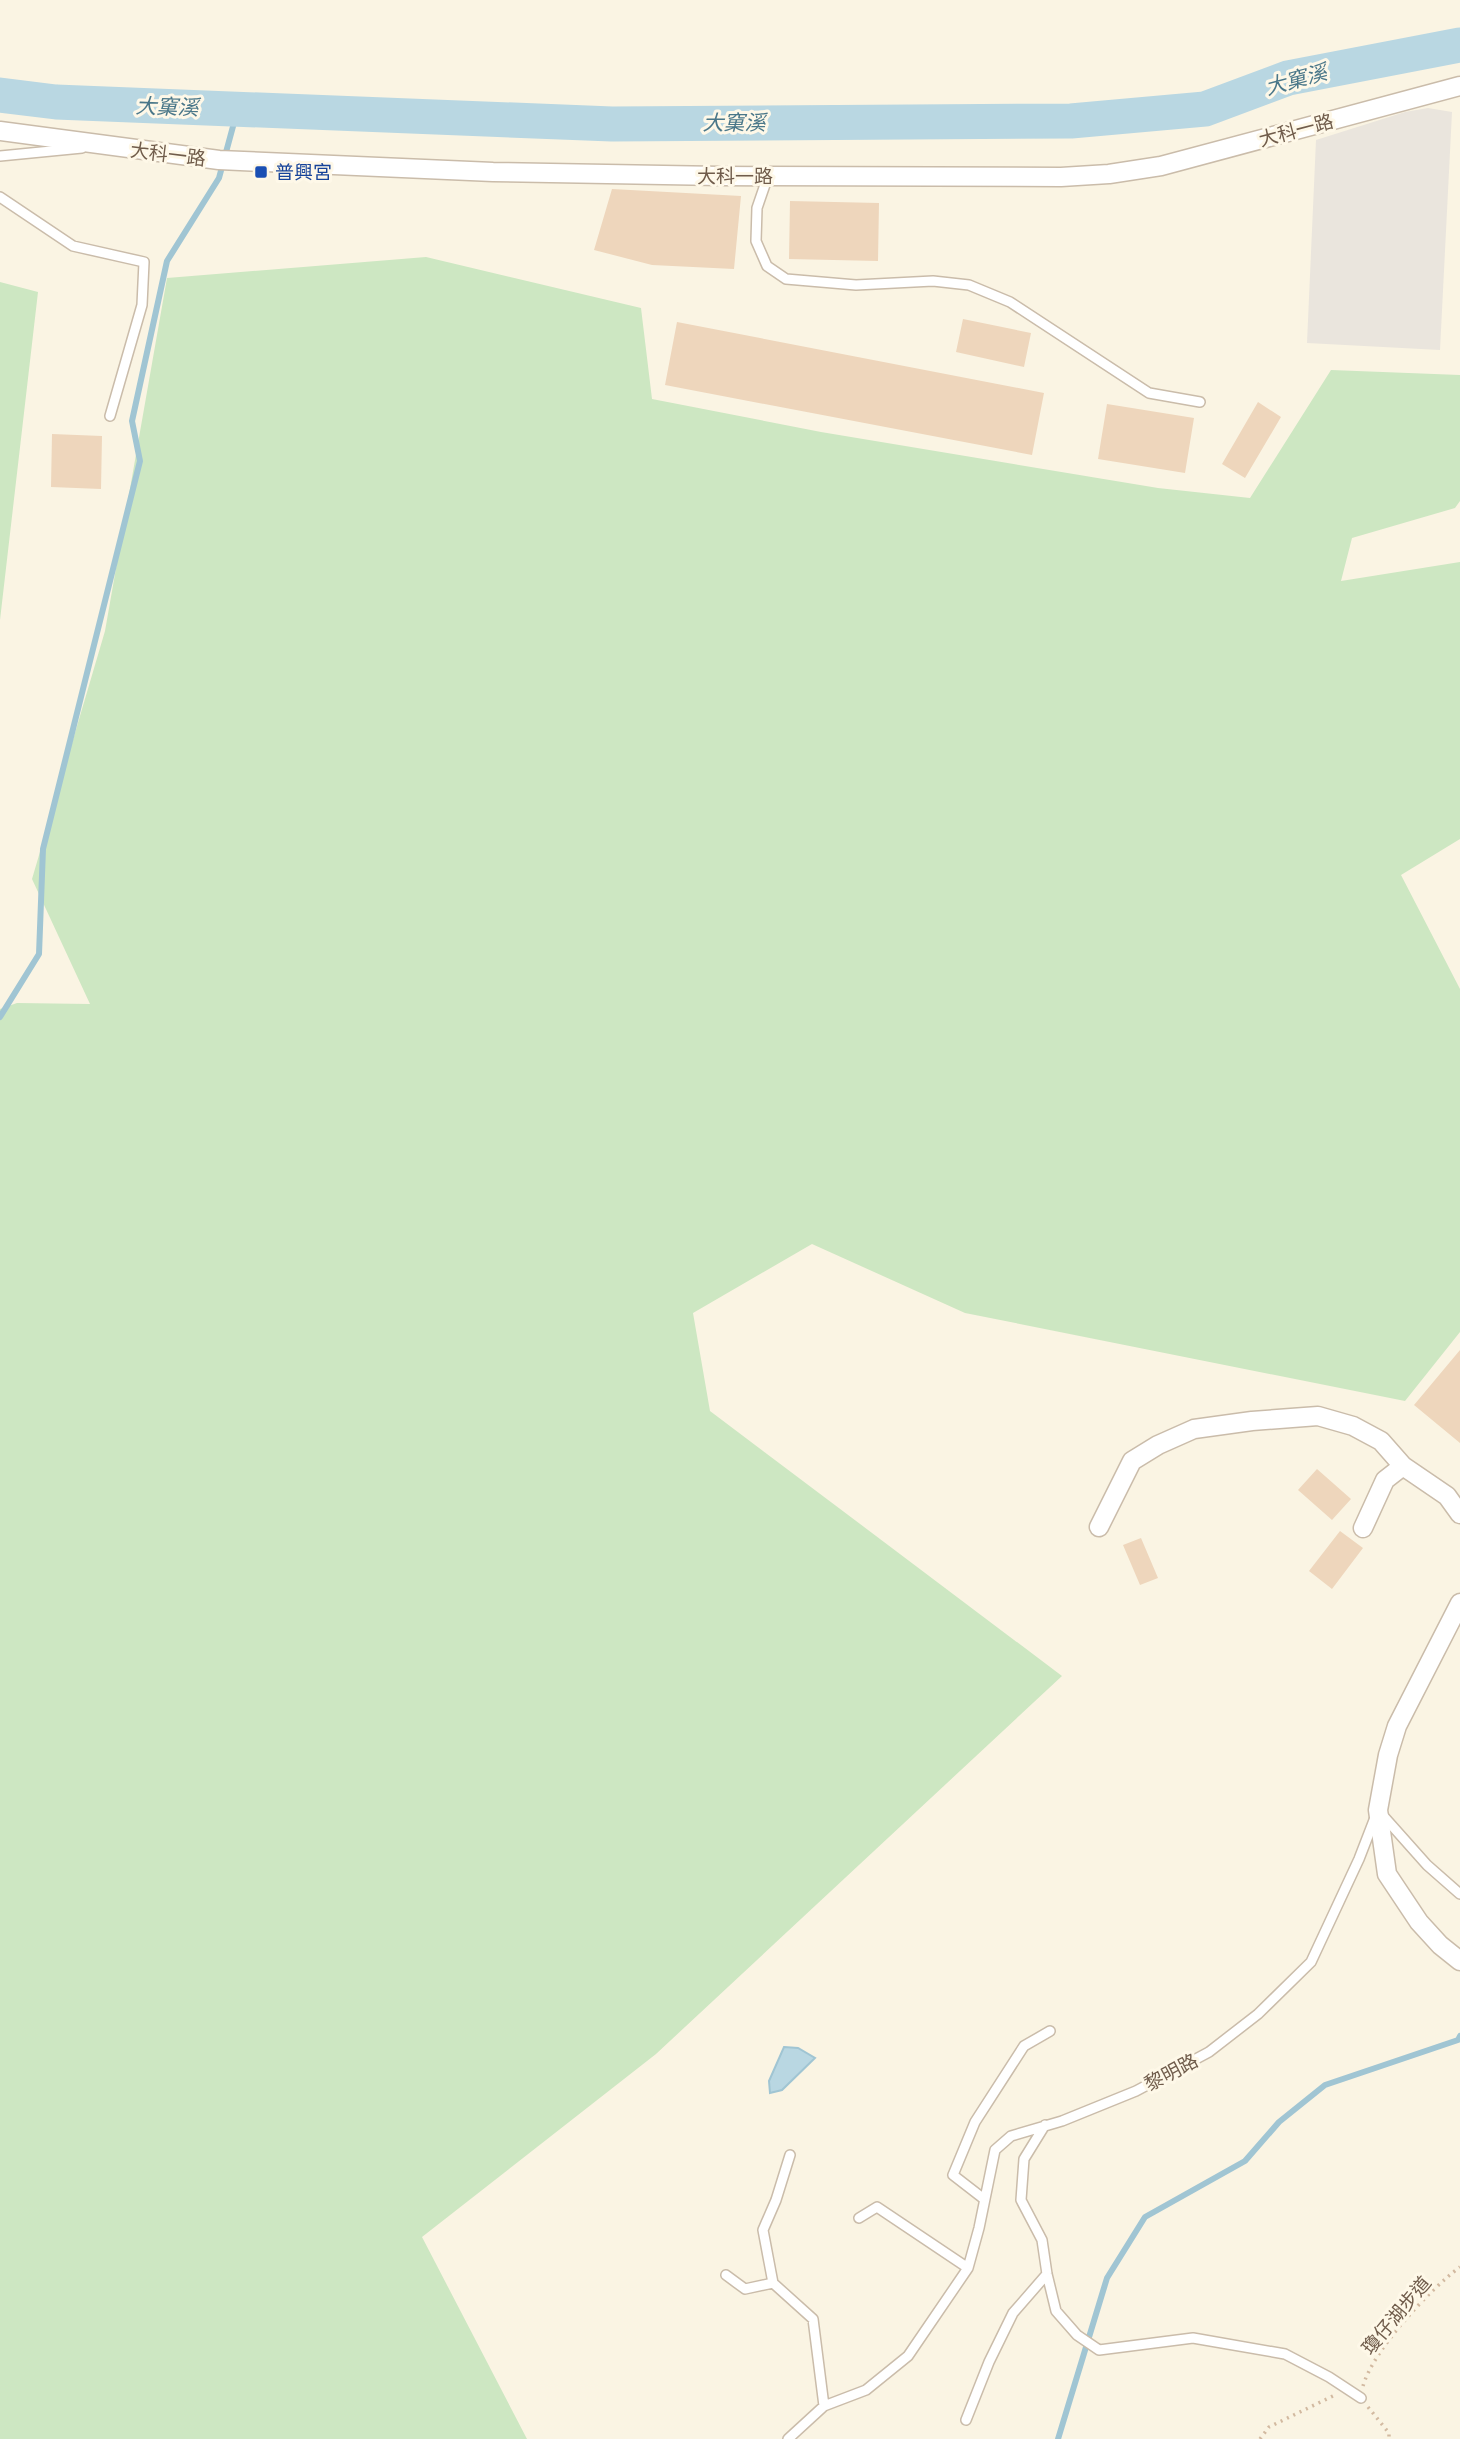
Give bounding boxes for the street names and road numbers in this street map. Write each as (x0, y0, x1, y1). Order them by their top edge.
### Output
street label: 大科一路 (1256, 110, 1336, 151)
street label: 大科一路 (129, 138, 207, 171)
street label: 大科一路 (697, 165, 773, 188)
street label: 黎明路 (1141, 2049, 1202, 2096)
street label: 瓊仔湖步道 (1357, 2272, 1436, 2359)

